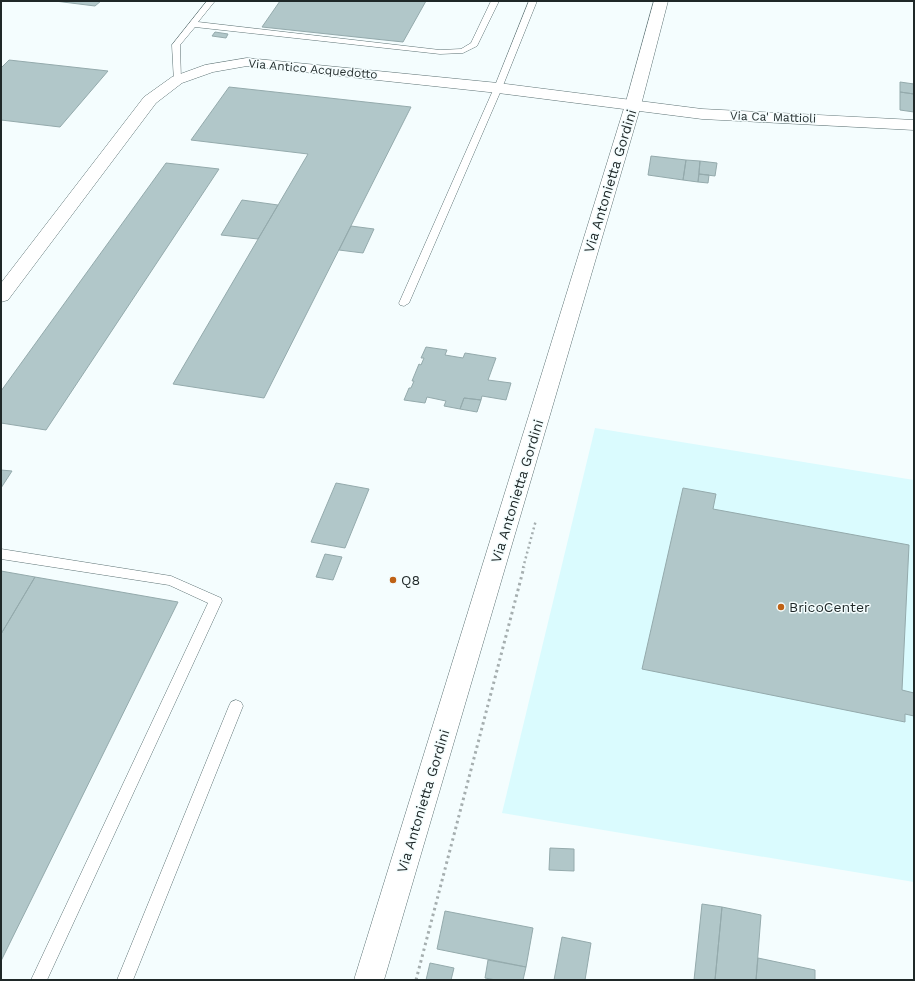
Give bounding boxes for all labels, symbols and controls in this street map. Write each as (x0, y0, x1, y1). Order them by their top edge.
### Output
street label: Via Antico Acquedotto (248, 56, 378, 82)
street label: Via Antonietta Gordini (581, 107, 639, 255)
street label: Via Ca' Mattioli (730, 108, 816, 126)
street label: Via Antonietta Gordini (488, 417, 546, 565)
place label: Q8 (401, 572, 420, 588)
marker: Q8 (388, 575, 398, 585)
place label: BricoCenter (789, 599, 870, 615)
marker: BricoCenter (776, 602, 786, 612)
street label: Via Antonietta Gordini (394, 727, 452, 875)

